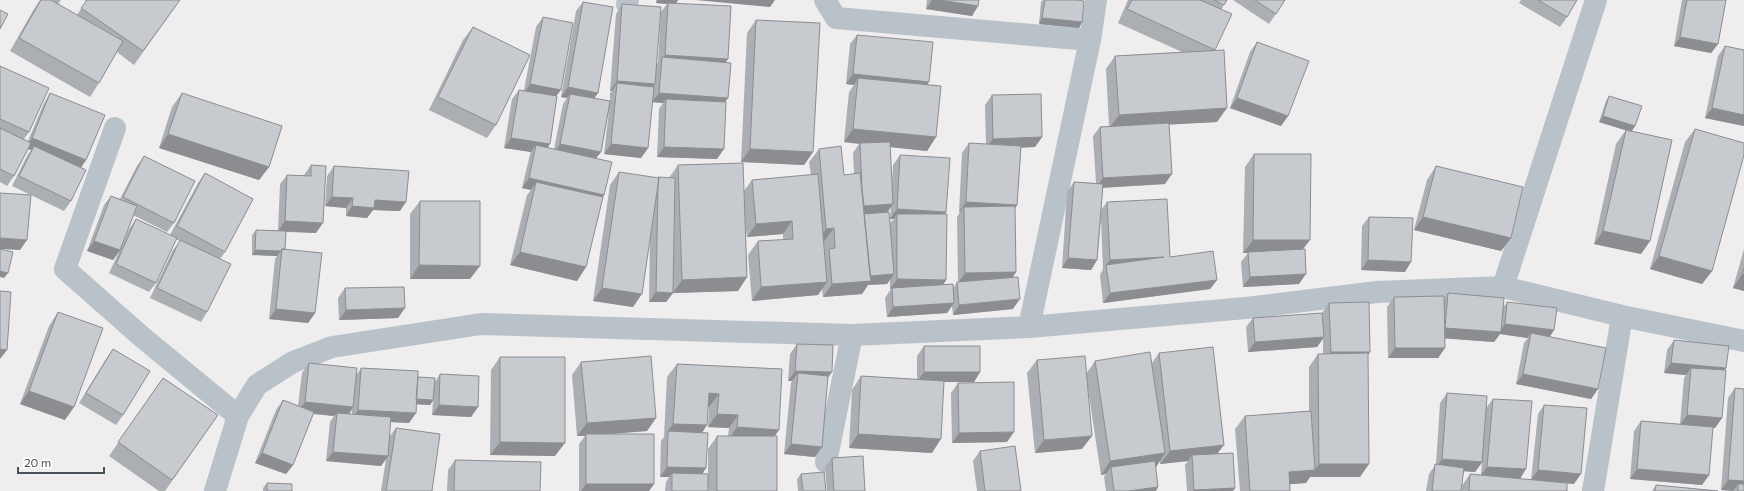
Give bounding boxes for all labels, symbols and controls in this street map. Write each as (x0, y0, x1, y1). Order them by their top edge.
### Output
scale bar (18, 449, 104, 475)
text: 20 m (24, 455, 51, 469)

